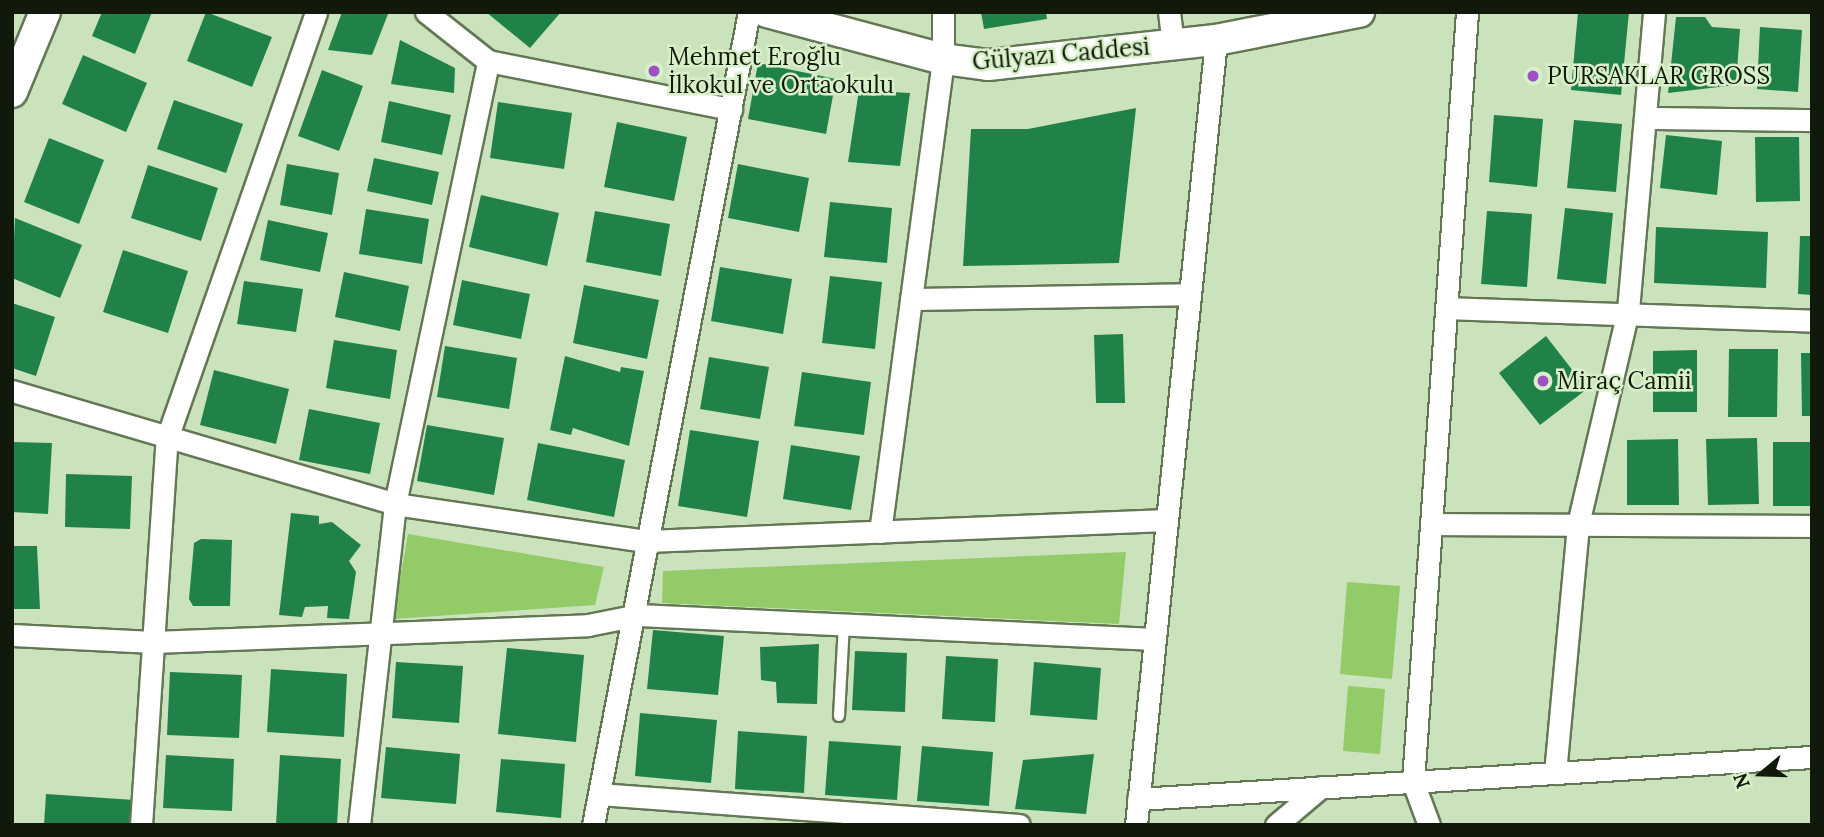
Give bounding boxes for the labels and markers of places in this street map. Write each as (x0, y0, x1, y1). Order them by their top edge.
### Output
place label: Mehmet Eroğlu İlkokul ve Ortaokulu (668, 43, 894, 99)
place label: PURSAKLAR GROSS (1547, 62, 1770, 90)
marker: Mehmet Eroğlu İlkokul ve Ortaokulu (646, 63, 662, 79)
marker: PURSAKLAR GROSS (1525, 68, 1541, 84)
place label: Miraç Camii (1557, 367, 1692, 395)
marker: Miraç Camii (1535, 373, 1551, 389)

